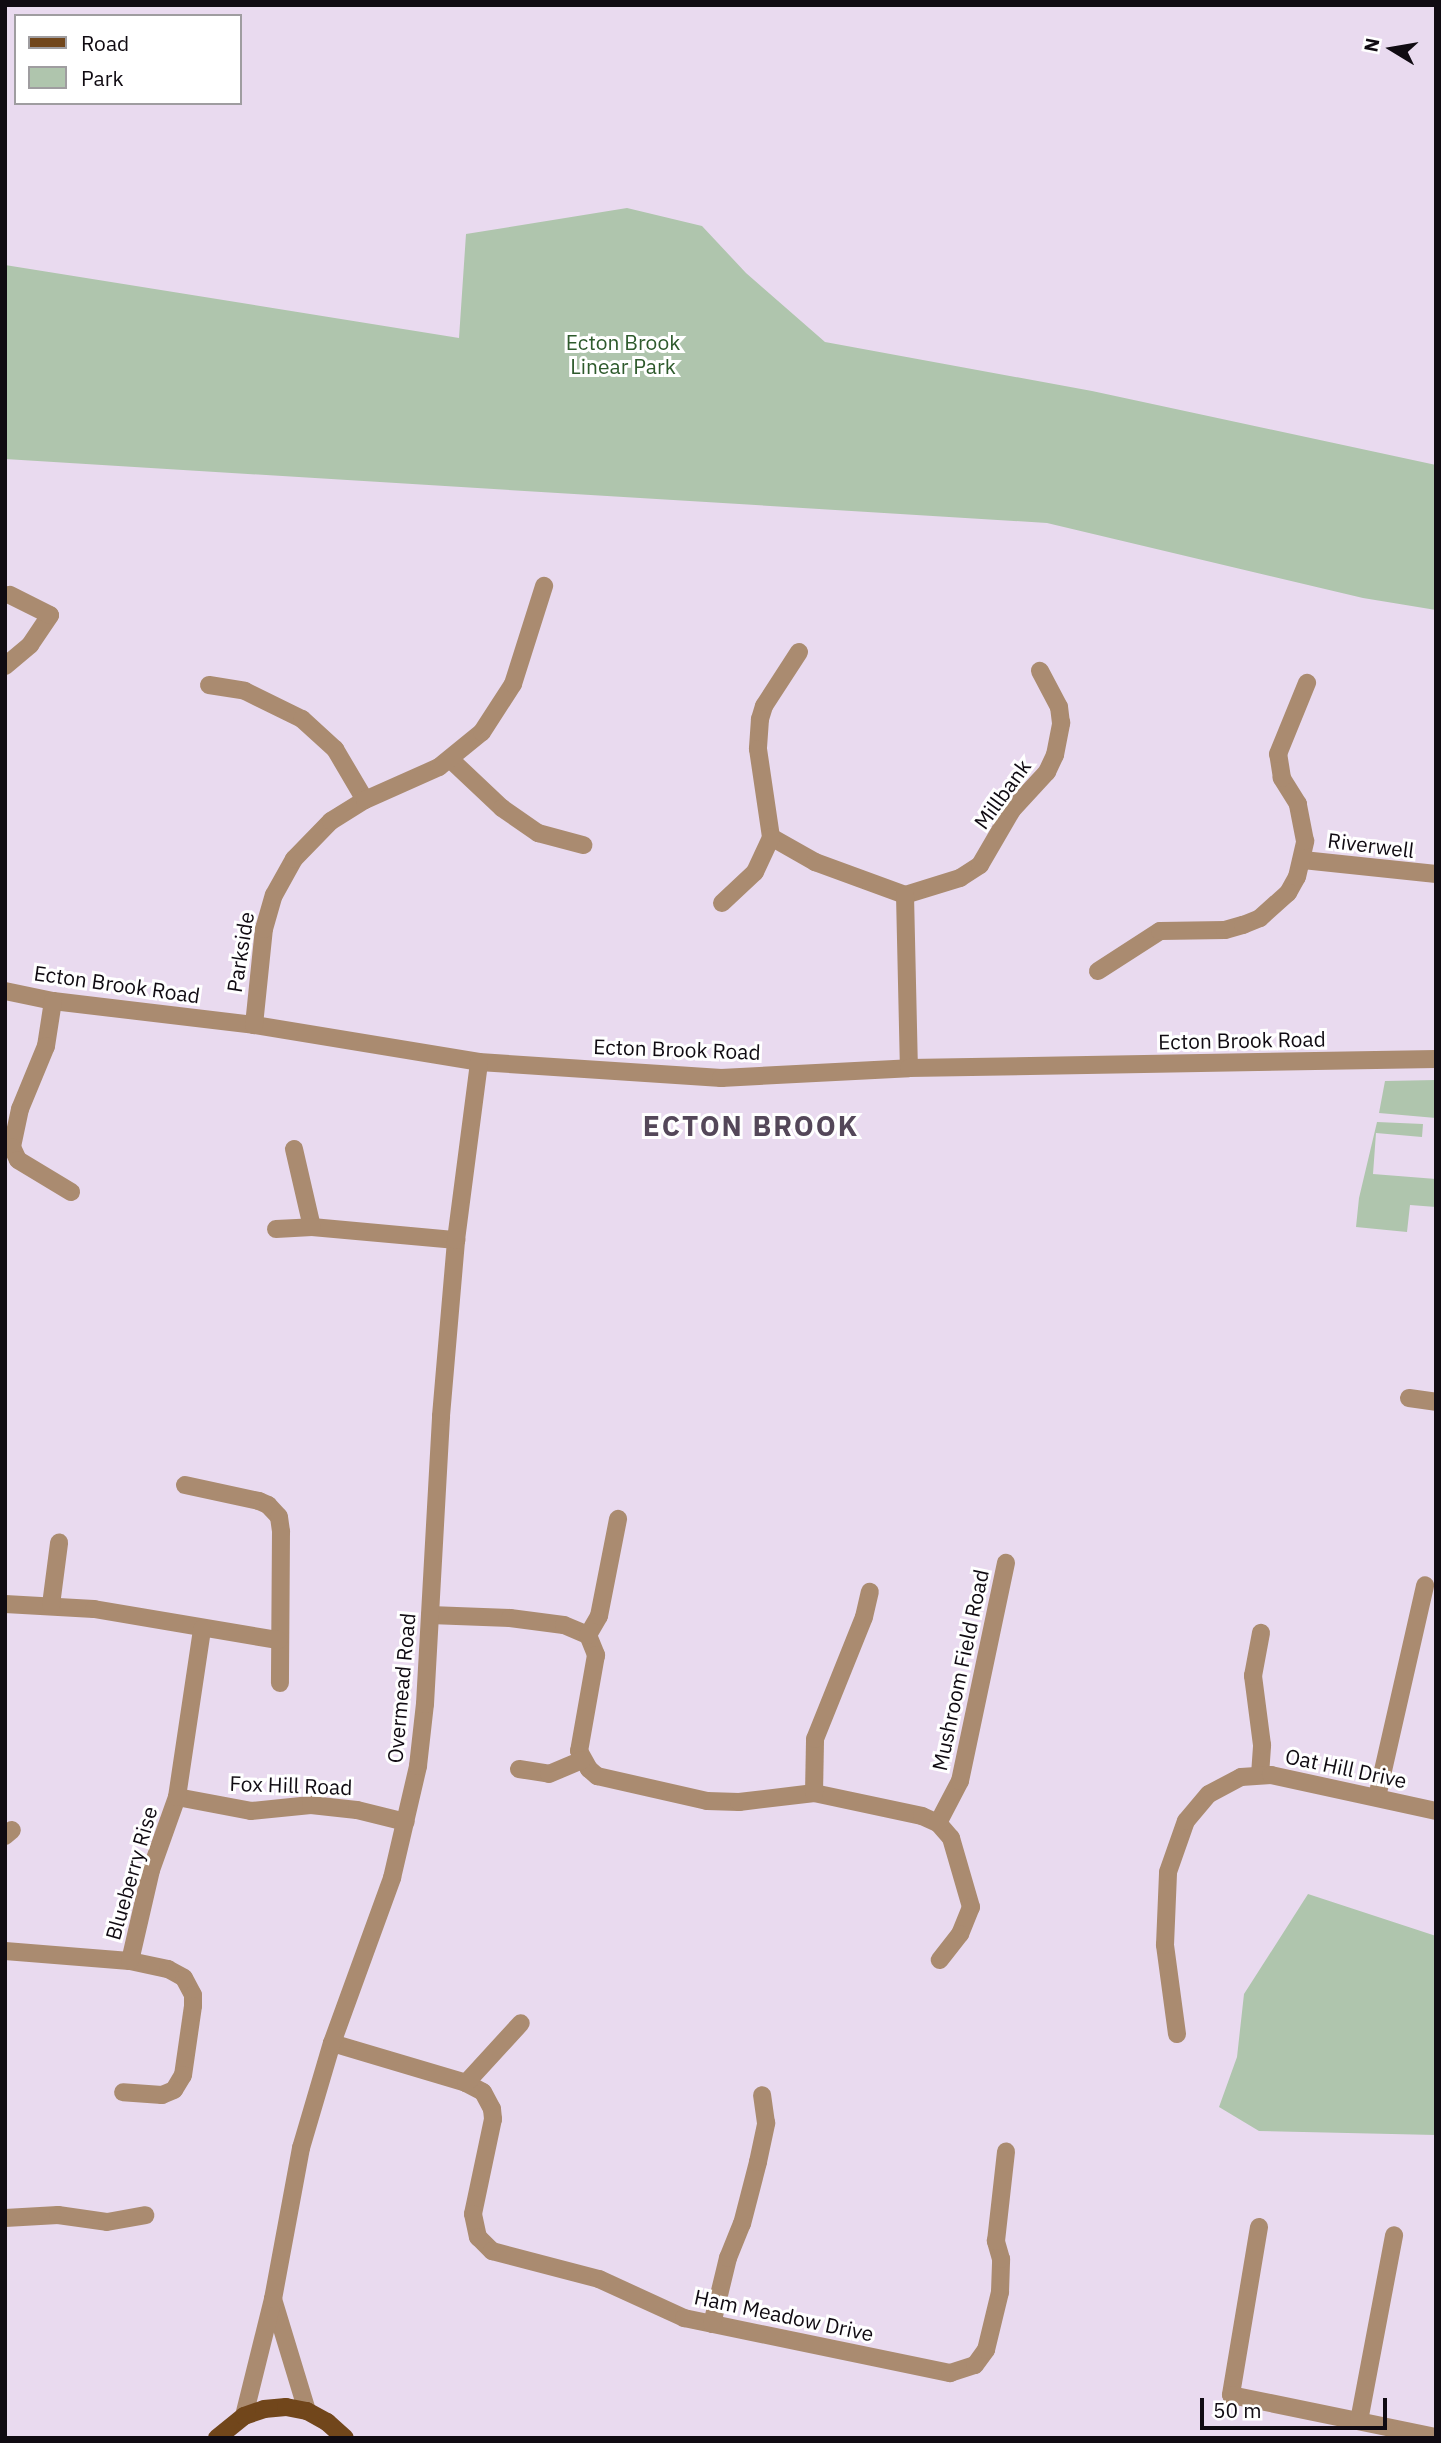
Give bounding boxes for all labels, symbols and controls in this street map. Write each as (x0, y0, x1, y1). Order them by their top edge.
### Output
legend (14, 14, 242, 105)
north arrow (1357, 14, 1427, 84)
text: Road (81, 29, 129, 57)
text: N (1358, 36, 1384, 54)
text: Park (81, 64, 124, 92)
park label: Ecton Brook Linear Park (566, 329, 680, 379)
street label: Millbank (968, 754, 1036, 834)
street label: Riverwell (1326, 827, 1416, 863)
street label: Parkside (221, 910, 259, 994)
street label: Ecton Brook Road (32, 960, 202, 1008)
street label: Ecton Brook Road (1158, 1026, 1326, 1054)
street label: Ecton Brook Road (593, 1033, 761, 1065)
district label: ECTON BROOK (644, 1109, 858, 1143)
street label: Mushroom Field Road (926, 1567, 994, 1773)
street label: Overmead Road (382, 1612, 420, 1764)
street label: Oat Hill Drive (1283, 1743, 1409, 1793)
street label: Fox Hill Road (229, 1770, 353, 1800)
street label: Blueberry Rise (100, 1803, 162, 1943)
street label: Ham Meadow Drive (692, 2284, 876, 2346)
scale bar (1203, 2384, 1390, 2428)
text: 50 m (1213, 2396, 1262, 2424)

